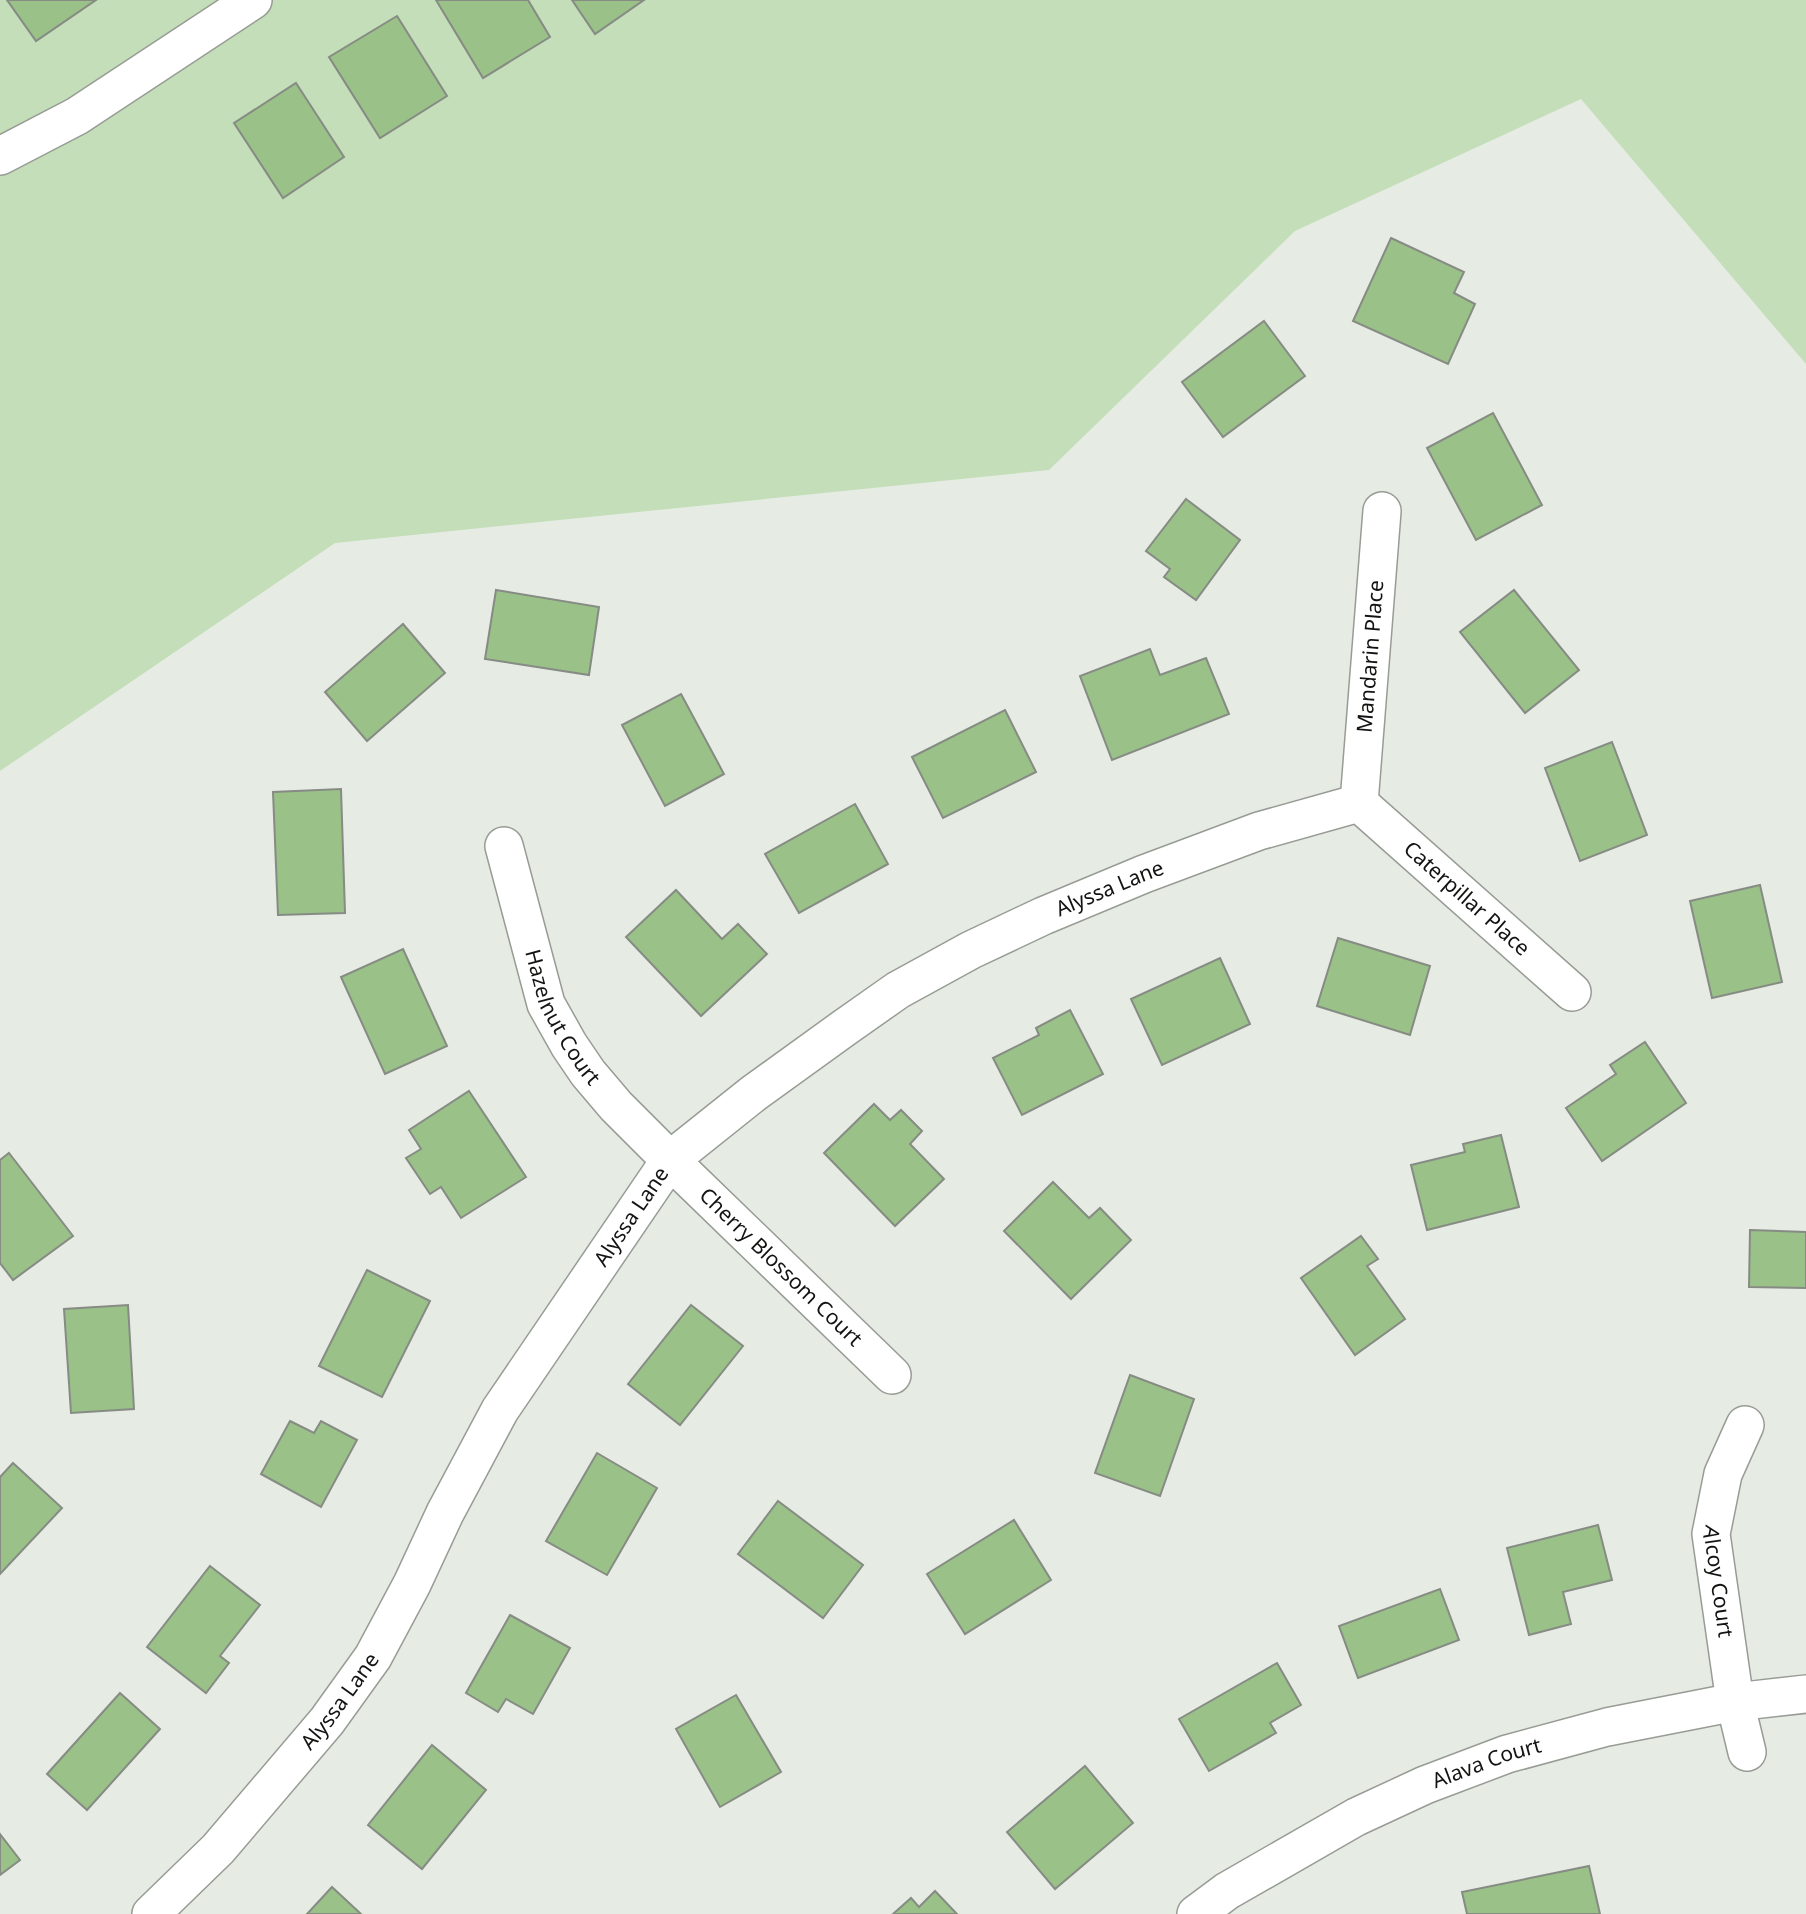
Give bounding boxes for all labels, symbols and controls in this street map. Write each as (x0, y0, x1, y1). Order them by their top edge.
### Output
street label: Mandarin Place (1350, 579, 1390, 734)
street label: Caterpillar Place (1398, 834, 1537, 961)
street label: Alyssa Lane (1051, 853, 1167, 922)
street label: Hazelnut Court (519, 946, 608, 1091)
street label: Alyssa Lane (587, 1161, 674, 1271)
street label: Cherry Blossom Court (694, 1181, 869, 1352)
street label: Alcoy Court (1697, 1523, 1741, 1640)
street label: Alyssa Lane (294, 1647, 385, 1755)
street label: Alava Court (1428, 1730, 1544, 1794)

